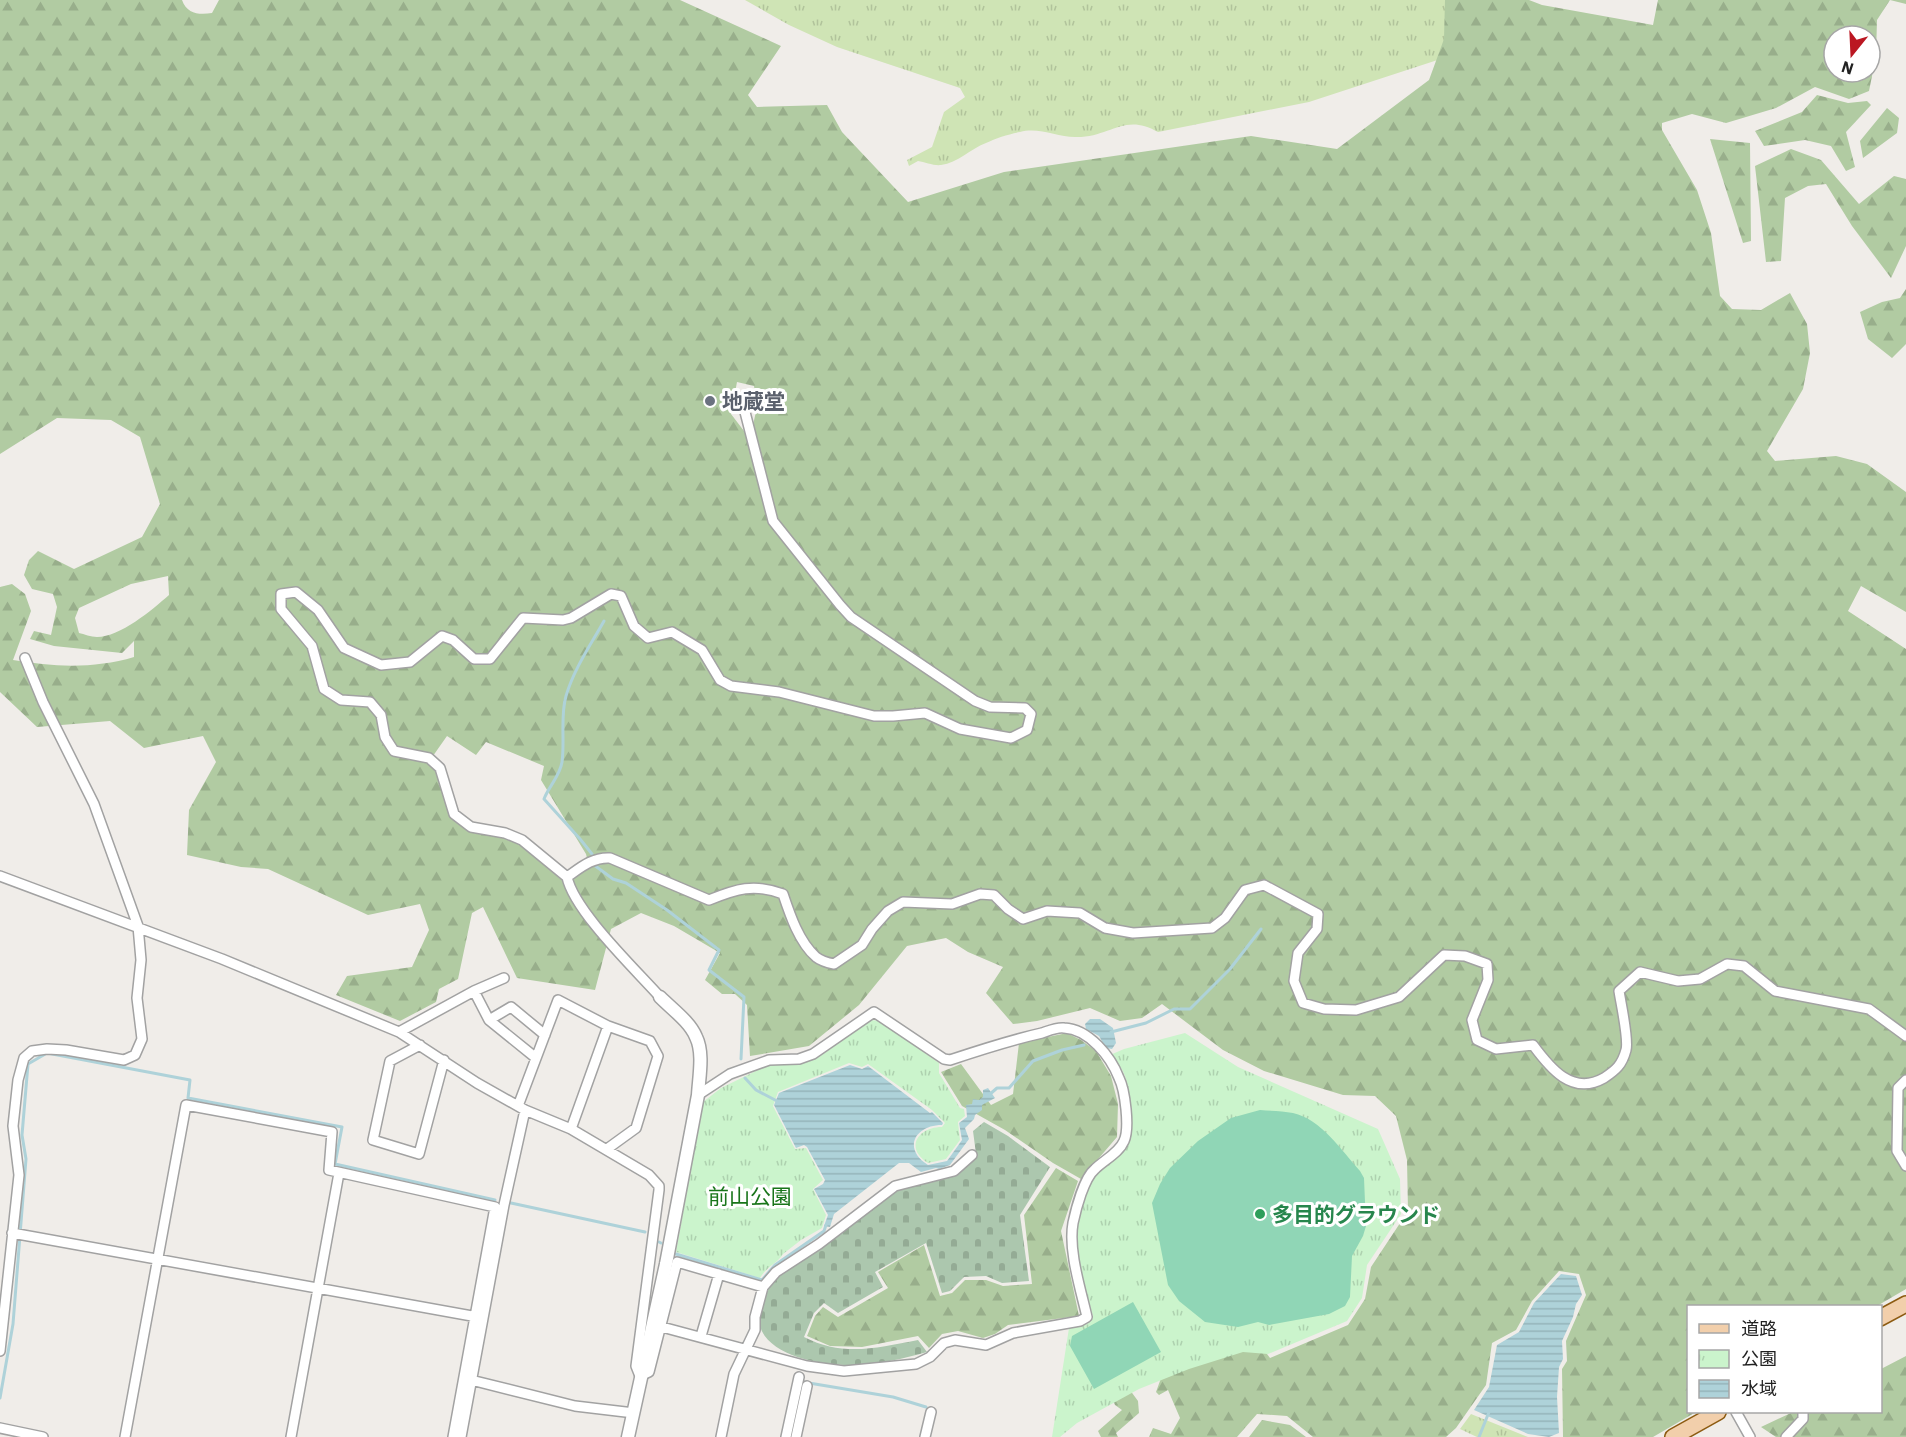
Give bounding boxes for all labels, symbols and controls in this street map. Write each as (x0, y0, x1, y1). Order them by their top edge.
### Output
north arrow (1822, 24, 1882, 84)
text: N (1839, 57, 1856, 80)
place label: 地蔵堂 (722, 387, 785, 415)
marker: 地蔵堂 (703, 394, 717, 408)
park label: 前山公園 (708, 1182, 792, 1210)
place label: 多目的グラウンド (1272, 1200, 1440, 1228)
marker: 多目的グラウンド (1253, 1207, 1267, 1221)
legend (1687, 1305, 1882, 1413)
text: 道路 (1741, 1317, 1777, 1340)
text: 公園 (1741, 1347, 1777, 1370)
text: 水域 (1741, 1377, 1777, 1400)

